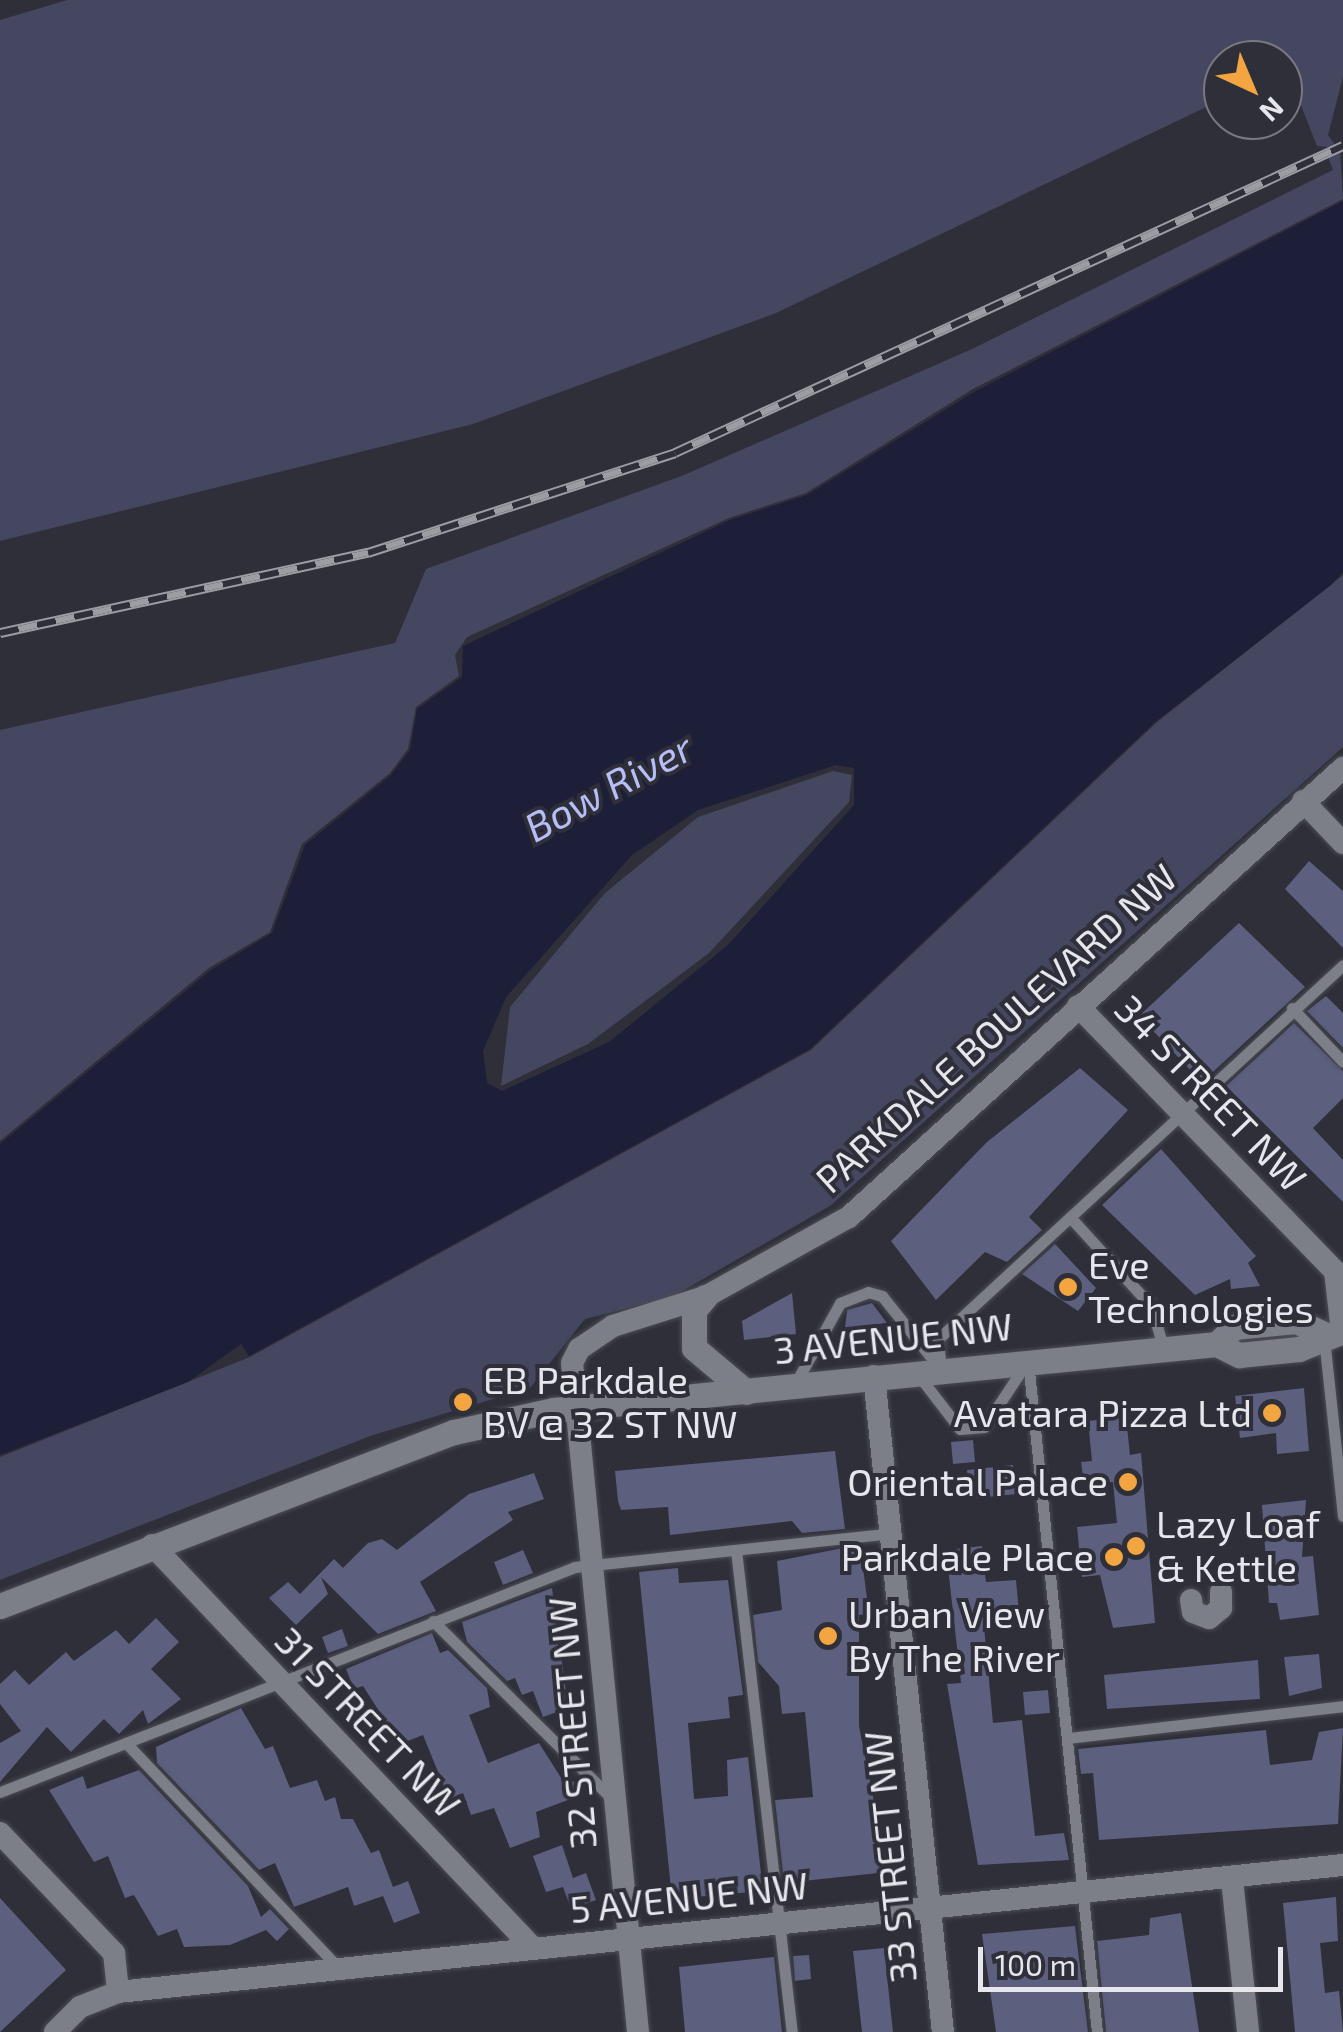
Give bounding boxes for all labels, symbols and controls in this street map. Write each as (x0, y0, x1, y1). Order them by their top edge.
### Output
north arrow (1203, 40, 1303, 140)
text: N (1253, 91, 1292, 129)
water label: Bow River (516, 722, 700, 850)
street label: PARKDALE BOULEVARD NW (806, 854, 1186, 1202)
street label: 34 STREET NW (1106, 985, 1316, 1201)
place label: Eve Technologies (1088, 1242, 1314, 1332)
marker: Eve Technologies (1057, 1276, 1079, 1298)
street label: 3 AVENUE NW (771, 1303, 1015, 1373)
place label: EB Parkdale BV @ 32 ST NW (483, 1357, 739, 1446)
place label: Avatara Pizza Ltd (954, 1390, 1252, 1436)
marker: EB Parkdale BV @ 32 ST NW (452, 1391, 474, 1413)
marker: Avatara Pizza Ltd (1261, 1402, 1283, 1424)
place label: Oriental Palace (846, 1459, 1108, 1505)
marker: Oriental Palace (1117, 1471, 1139, 1493)
place label: Lazy Loaf & Kettle (1156, 1501, 1321, 1590)
place label: Parkdale Place (841, 1534, 1094, 1580)
marker: Lazy Loaf & Kettle (1125, 1535, 1147, 1557)
marker: Parkdale Place (1103, 1546, 1125, 1568)
place label: Urban View By The River (848, 1591, 1062, 1680)
street label: 32 STREET NW (538, 1595, 606, 1851)
street label: 31 STREET NW (266, 1617, 470, 1827)
marker: Urban View By The River (817, 1625, 839, 1647)
street label: 33 STREET NW (854, 1729, 926, 1985)
street label: 5 AVENUE NW (567, 1862, 811, 1932)
scale bar (983, 1927, 1288, 1989)
text: 100 m (995, 1946, 1076, 1982)

